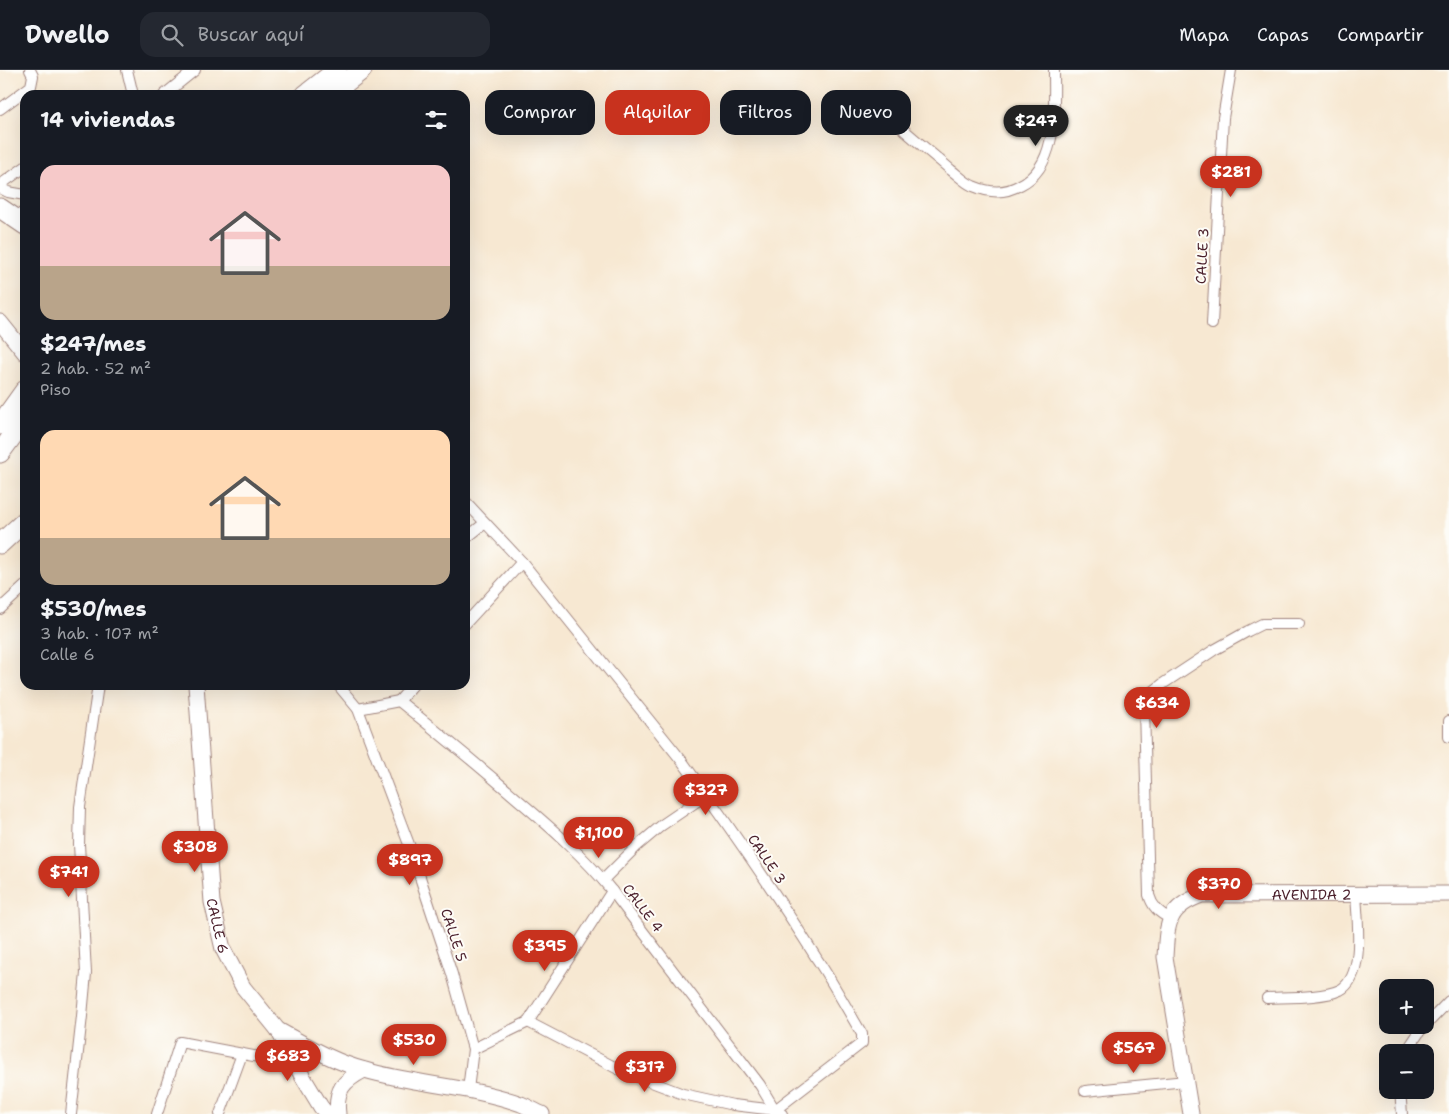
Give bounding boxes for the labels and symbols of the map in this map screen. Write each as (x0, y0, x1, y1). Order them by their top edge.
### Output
pin: $247 (1006, 104, 1066, 147)
pin: $281 (1201, 156, 1261, 198)
street label: CALLE 3 (1192, 227, 1212, 285)
pin: $634 (1127, 686, 1187, 729)
pin: $327 (676, 774, 736, 816)
pin: $1,100 (558, 816, 640, 859)
pin: $308 (165, 830, 225, 873)
street label: CALLE 3 (744, 831, 790, 887)
pin: $897 (380, 844, 440, 886)
pin: $741 (39, 856, 99, 898)
pin: $370 (1189, 868, 1249, 910)
street label: CALLE 4 (619, 880, 667, 936)
street label: AVENIDA 2 (1272, 885, 1352, 904)
street label: CALLE 6 (202, 896, 233, 955)
street label: CALLE 5 (437, 906, 471, 964)
pin: $395 (515, 930, 575, 972)
pin: $530 (384, 1024, 444, 1066)
pin: $567 (1104, 1032, 1164, 1074)
pin: $683 (258, 1040, 318, 1082)
pin: $317 (615, 1050, 675, 1093)

